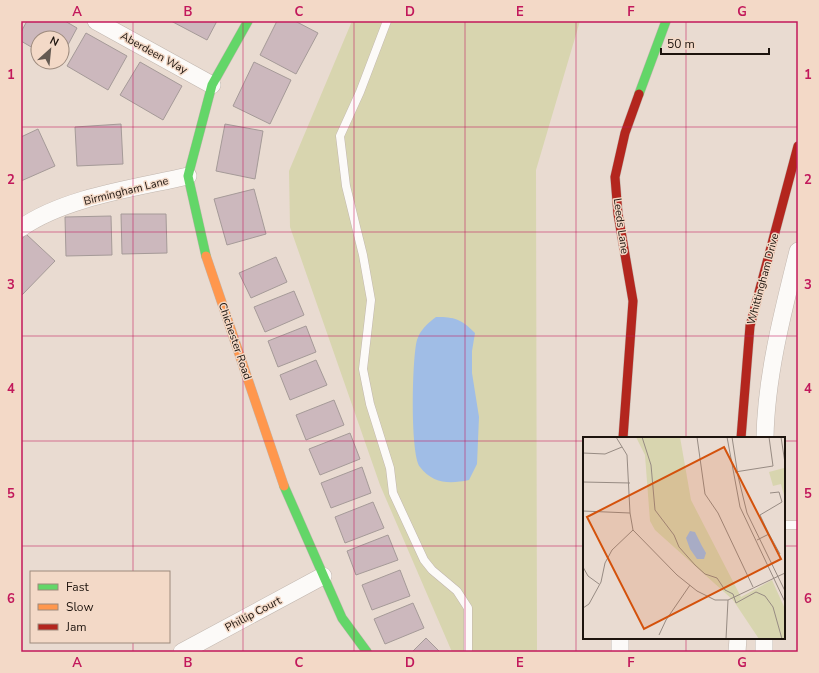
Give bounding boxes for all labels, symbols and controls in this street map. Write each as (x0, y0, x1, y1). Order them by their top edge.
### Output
text: A (72, 3, 82, 21)
text: B (184, 3, 193, 21)
text: C (295, 3, 304, 21)
text: D (405, 3, 415, 21)
text: E (516, 3, 524, 21)
text: F (627, 3, 635, 21)
text: G (737, 3, 747, 21)
street label: Aberdeen Way (118, 28, 190, 78)
north arrow (30, 30, 70, 70)
scale bar (661, 30, 769, 56)
text: N (47, 33, 61, 50)
text: 50 m (667, 36, 695, 52)
text: 1 (7, 66, 15, 84)
text: 1 (804, 66, 812, 84)
text: 2 (7, 171, 15, 189)
text: 2 (804, 171, 812, 189)
street label: Birmingham Lane (82, 173, 170, 209)
street label: Leeds Lane (610, 197, 632, 255)
street label: Whittingham Drive (744, 231, 782, 326)
text: 3 (7, 276, 15, 294)
text: 3 (804, 276, 812, 294)
street label: Chichester Road (215, 300, 255, 382)
text: 4 (7, 380, 15, 398)
text: 4 (804, 380, 812, 398)
inset map (583, 437, 785, 639)
text: 5 (7, 485, 15, 503)
text: 5 (804, 485, 812, 503)
legend (30, 571, 170, 643)
text: Fast (66, 579, 89, 595)
text: 6 (7, 590, 15, 608)
text: 6 (804, 590, 812, 608)
street label: Phillip Court (222, 593, 284, 635)
text: Slow (66, 599, 94, 615)
text: Jam (65, 619, 87, 635)
text: A (72, 654, 82, 672)
text: B (184, 654, 193, 672)
text: C (295, 654, 304, 672)
text: D (405, 654, 415, 672)
text: E (516, 654, 524, 672)
text: F (627, 654, 635, 672)
text: G (737, 654, 747, 672)

